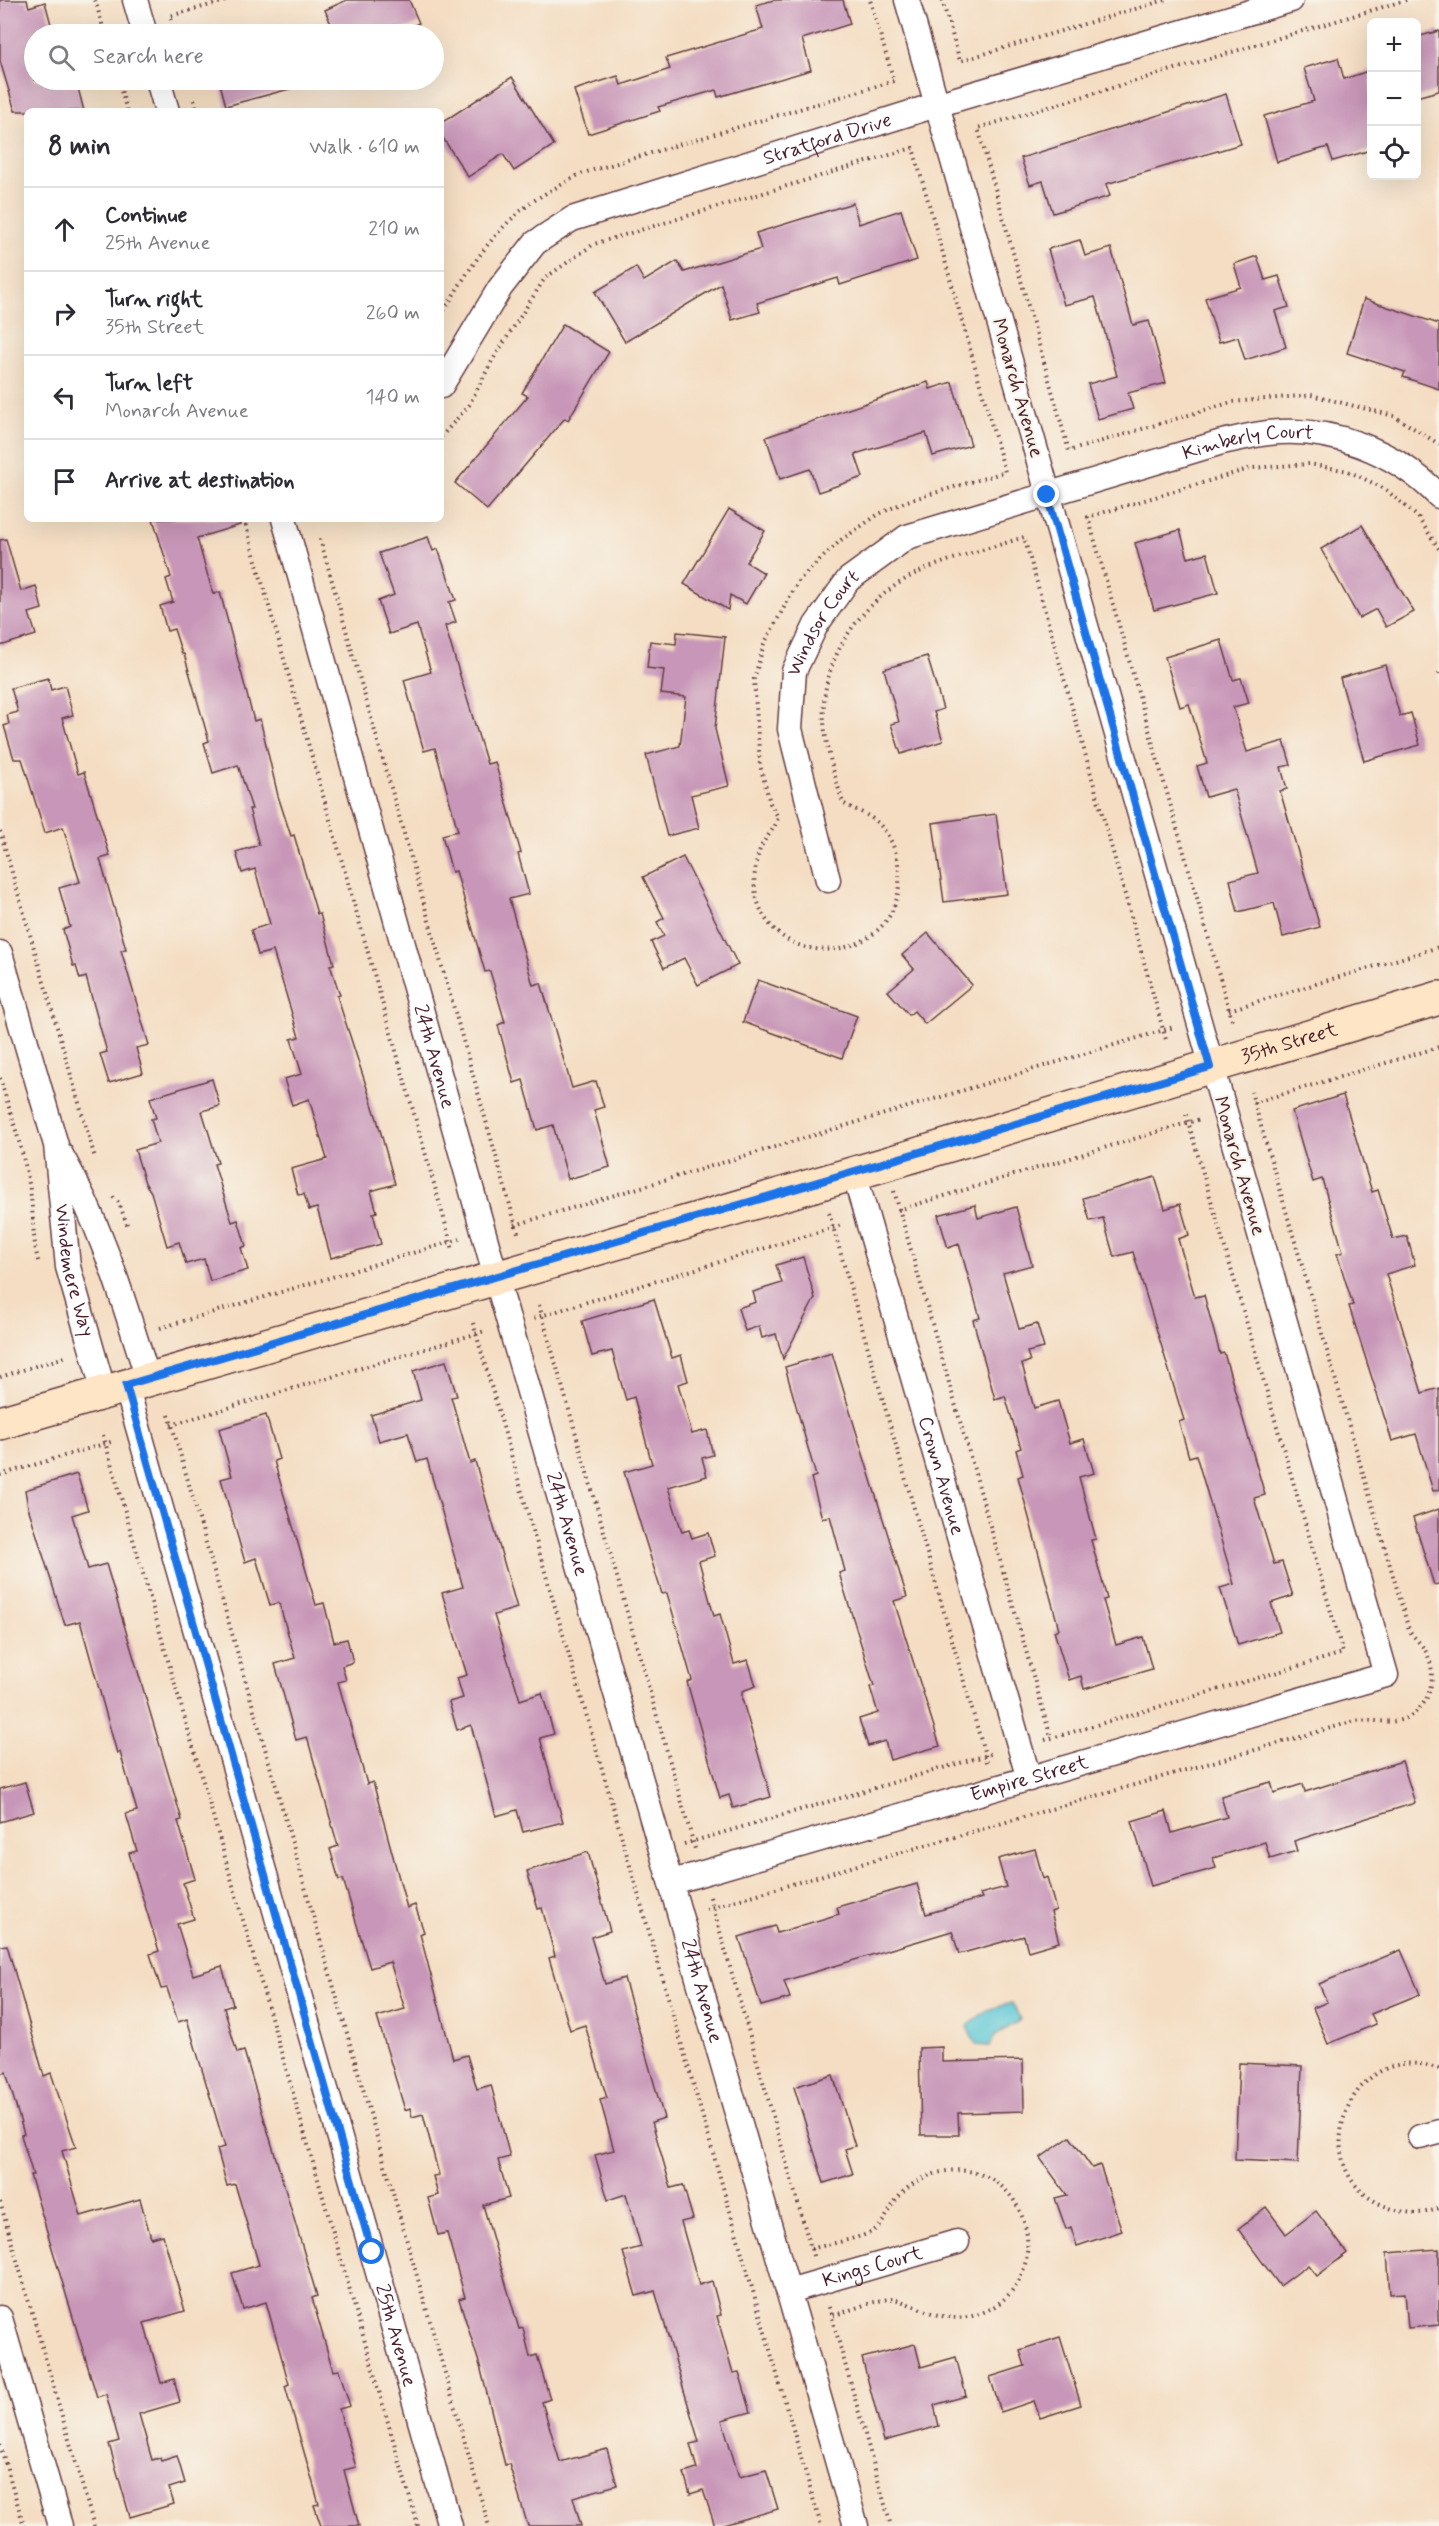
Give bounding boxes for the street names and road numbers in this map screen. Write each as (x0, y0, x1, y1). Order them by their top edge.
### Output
street label: Stratford Drive (760, 106, 895, 172)
street label: Monarch Avenue (984, 315, 1050, 461)
street label: Kimberly Court (1179, 418, 1315, 467)
street label: Windsor Court (780, 563, 864, 681)
street label: 24th Avenue (407, 1001, 462, 1112)
street label: 35th Street (1238, 1016, 1341, 1070)
street label: Monarch Avenue (1206, 1093, 1272, 1239)
street label: Windemere Way (48, 1203, 101, 1340)
street label: Crown Avenue (911, 1413, 971, 1538)
street label: 24th Avenue (539, 1469, 595, 1579)
street label: Empire Street (967, 1748, 1092, 1808)
street label: 24th Avenue (674, 1936, 730, 2046)
street label: Kings Court (819, 2239, 926, 2294)
street label: 25th Avenue (368, 2281, 423, 2390)

